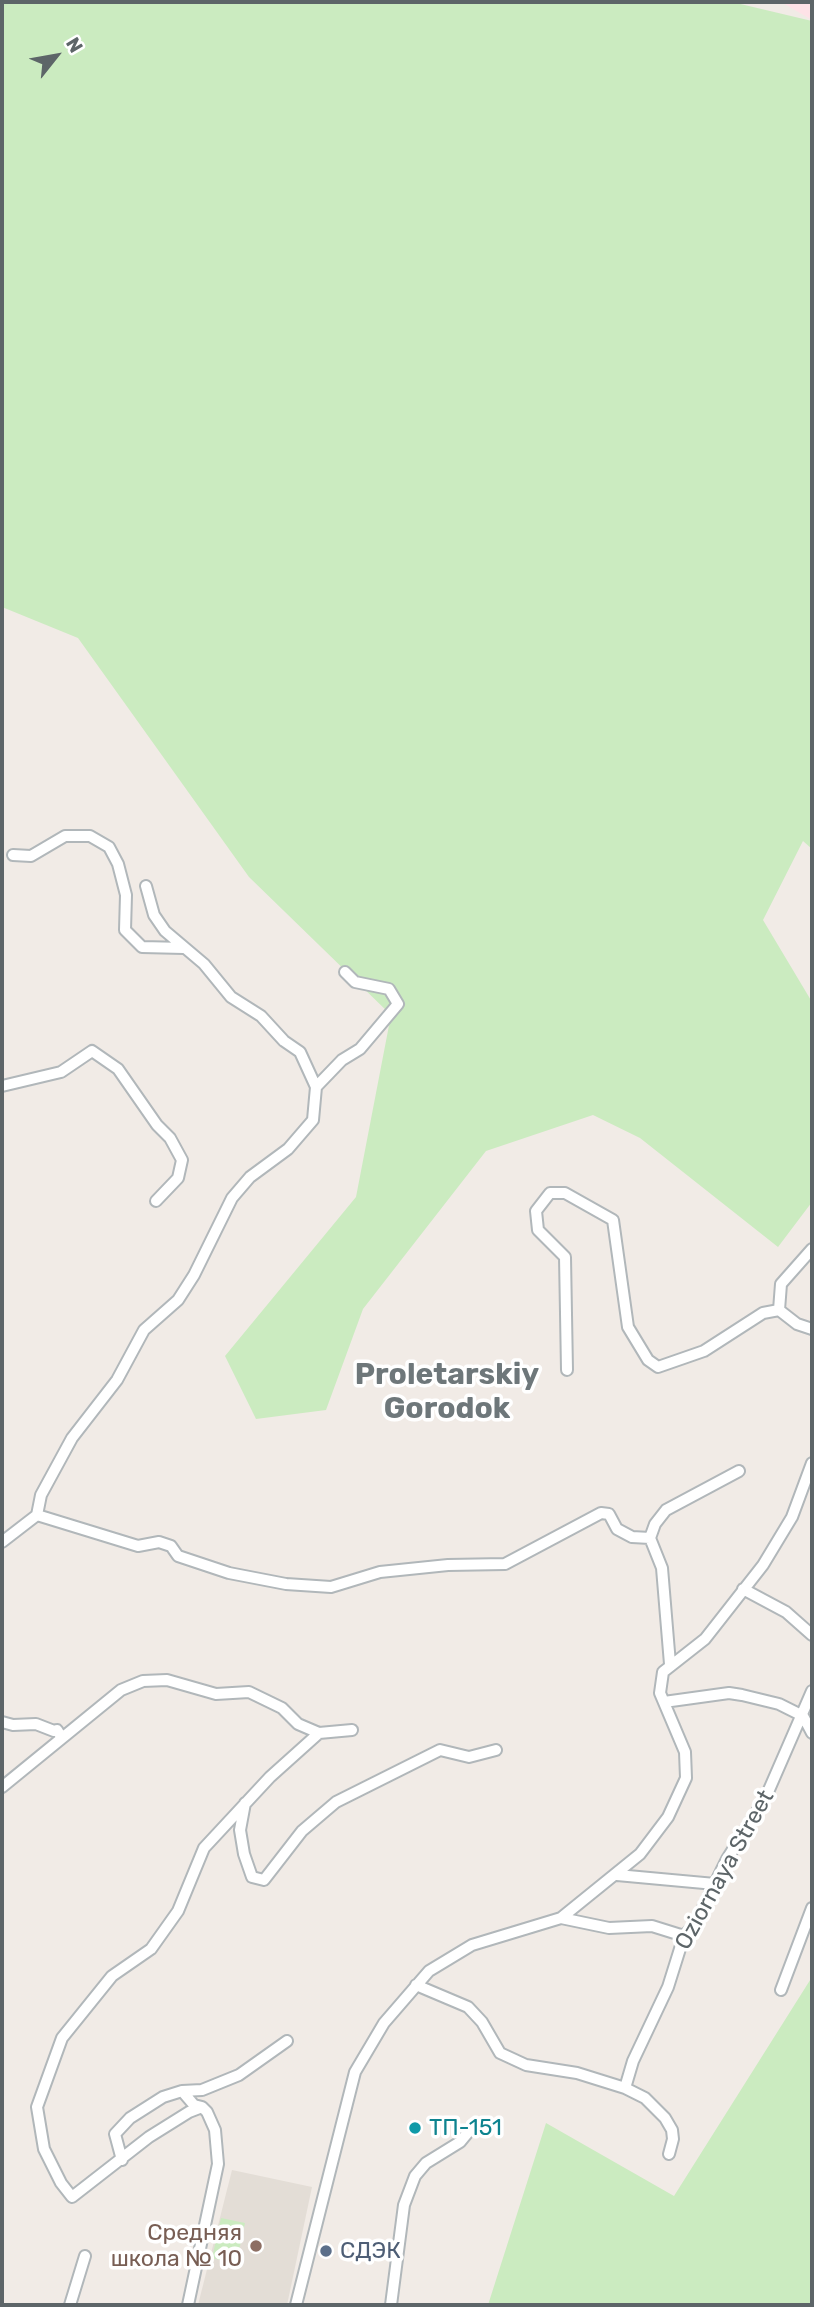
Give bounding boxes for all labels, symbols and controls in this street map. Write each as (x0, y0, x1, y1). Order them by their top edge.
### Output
north arrow (21, 21, 91, 91)
text: N (61, 33, 88, 57)
district label: Proletarskiy Gorodok (355, 1357, 539, 1428)
street label: Oziornaya Street (670, 1785, 780, 1955)
place label: ТП-151 (429, 2114, 502, 2142)
marker: ТП-151 (407, 2120, 423, 2136)
place label: Средняя школа № 10 (111, 2219, 242, 2273)
place label: СДЭК (340, 2237, 401, 2265)
marker: Средняя школа № 10 (248, 2238, 264, 2254)
marker: СДЭК (318, 2243, 334, 2259)

